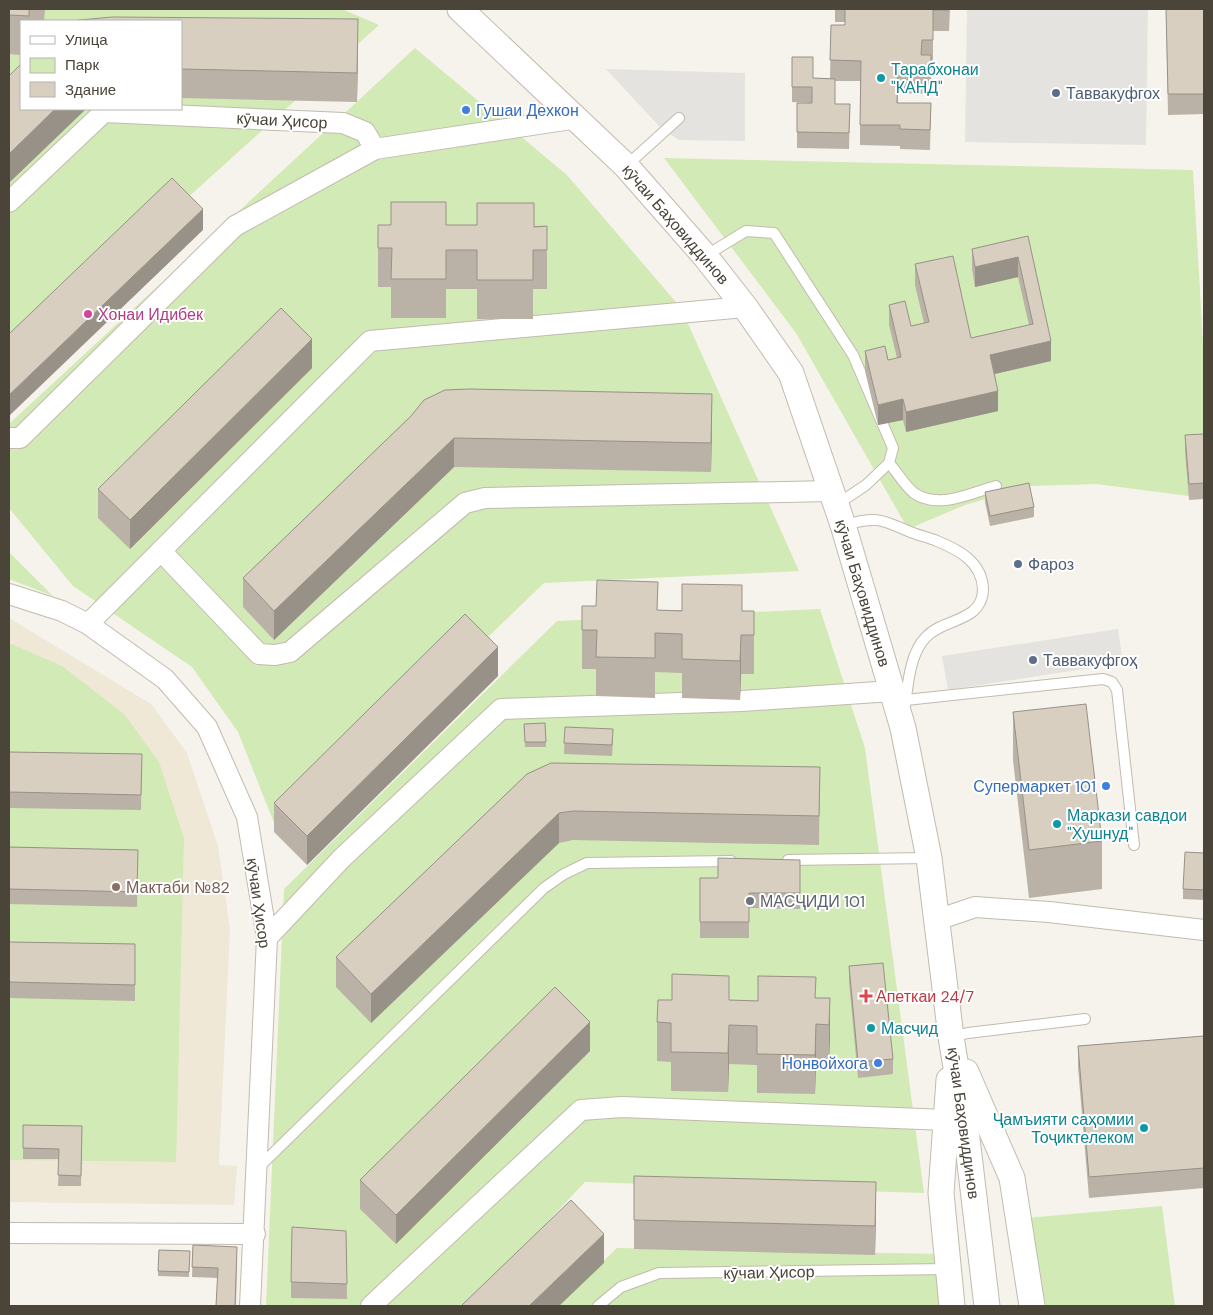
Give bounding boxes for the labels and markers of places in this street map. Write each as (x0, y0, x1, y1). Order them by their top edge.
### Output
place label: Тарабхонаи "КАНД" (891, 59, 979, 98)
marker: Тарабхонаи "КАНД" (875, 72, 887, 84)
place label: Таввакуфгох (1066, 83, 1160, 104)
marker: Таввакуфгох (1050, 87, 1062, 99)
place label: Гушаи Дехкон (476, 100, 579, 121)
marker: Гушаи Дехкон (460, 104, 472, 116)
place label: Хонаи Идибек (98, 304, 204, 325)
marker: Хонаи Идибек (82, 308, 94, 320)
place label: Фароз (1028, 554, 1074, 575)
marker: Фароз (1012, 558, 1024, 570)
place label: Таввакуфгоҳ (1043, 650, 1137, 671)
marker: Таввакуфгоҳ (1027, 654, 1039, 666)
place label: Супермаркет 101 (973, 776, 1096, 797)
marker: Супермаркет 101 (1100, 780, 1112, 792)
place label: Маркази савдои "Хушнуд" (1067, 805, 1187, 844)
marker: Маркази савдои "Хушнуд" (1051, 818, 1063, 830)
place label: Мактаби №82 (126, 877, 230, 898)
marker: Мактаби №82 (110, 881, 122, 893)
place label: МАСҶИДИ 101 (760, 891, 865, 912)
marker: МАСҶИДИ 101 (744, 895, 756, 907)
place label: Апеткаи 24/7 (876, 986, 974, 1007)
marker: Апеткаи 24/7 (860, 990, 872, 1002)
place label: Масҷид (881, 1018, 939, 1039)
marker: Масҷид (865, 1022, 877, 1034)
place label: Нонвойхога (781, 1053, 868, 1074)
marker: Нонвойхога (872, 1057, 884, 1069)
place label: Ҷамъияти саҳомии Тоҷиктелеком (993, 1109, 1134, 1148)
marker: Ҷамъияти саҳомии Тоҷиктелеком (1138, 1122, 1150, 1134)

